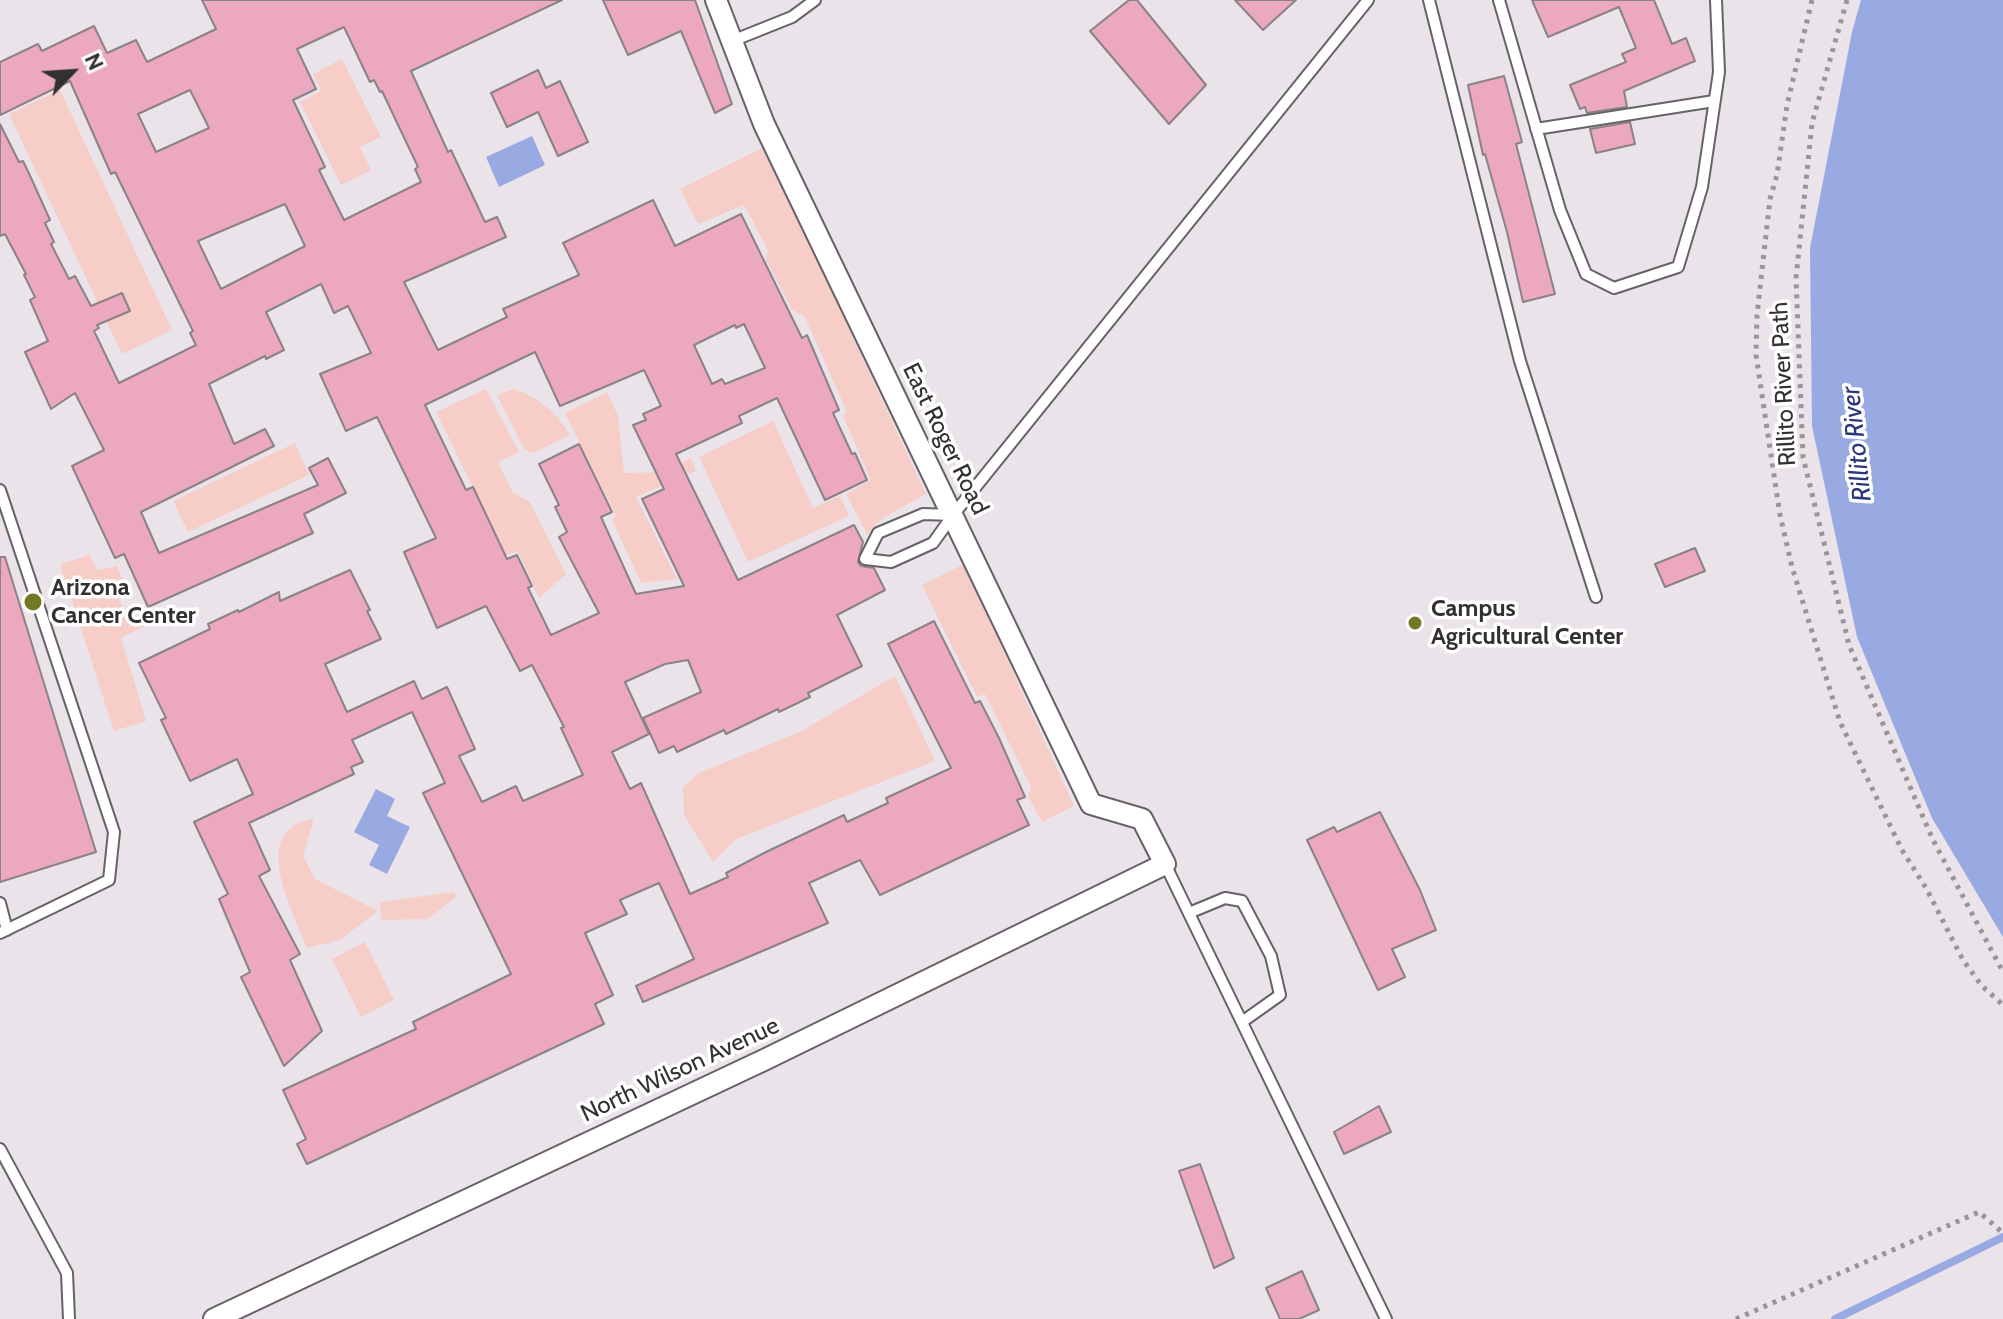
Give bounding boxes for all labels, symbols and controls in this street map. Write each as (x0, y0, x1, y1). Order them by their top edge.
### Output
north arrow (32, 32, 112, 112)
text: N (79, 49, 110, 74)
street label: Rillito River Path (1765, 301, 1803, 467)
street label: East Roger Road (896, 359, 994, 519)
water label: Rillito River (1835, 385, 1879, 503)
place label: Arizona Cancer Center (51, 574, 196, 630)
marker: Arizona Cancer Center (22, 591, 44, 613)
place label: Campus Agricultural Center (1431, 595, 1623, 651)
marker: Campus Agricultural Center (1406, 614, 1424, 632)
street label: North Wilson Avenue (576, 1011, 784, 1129)

